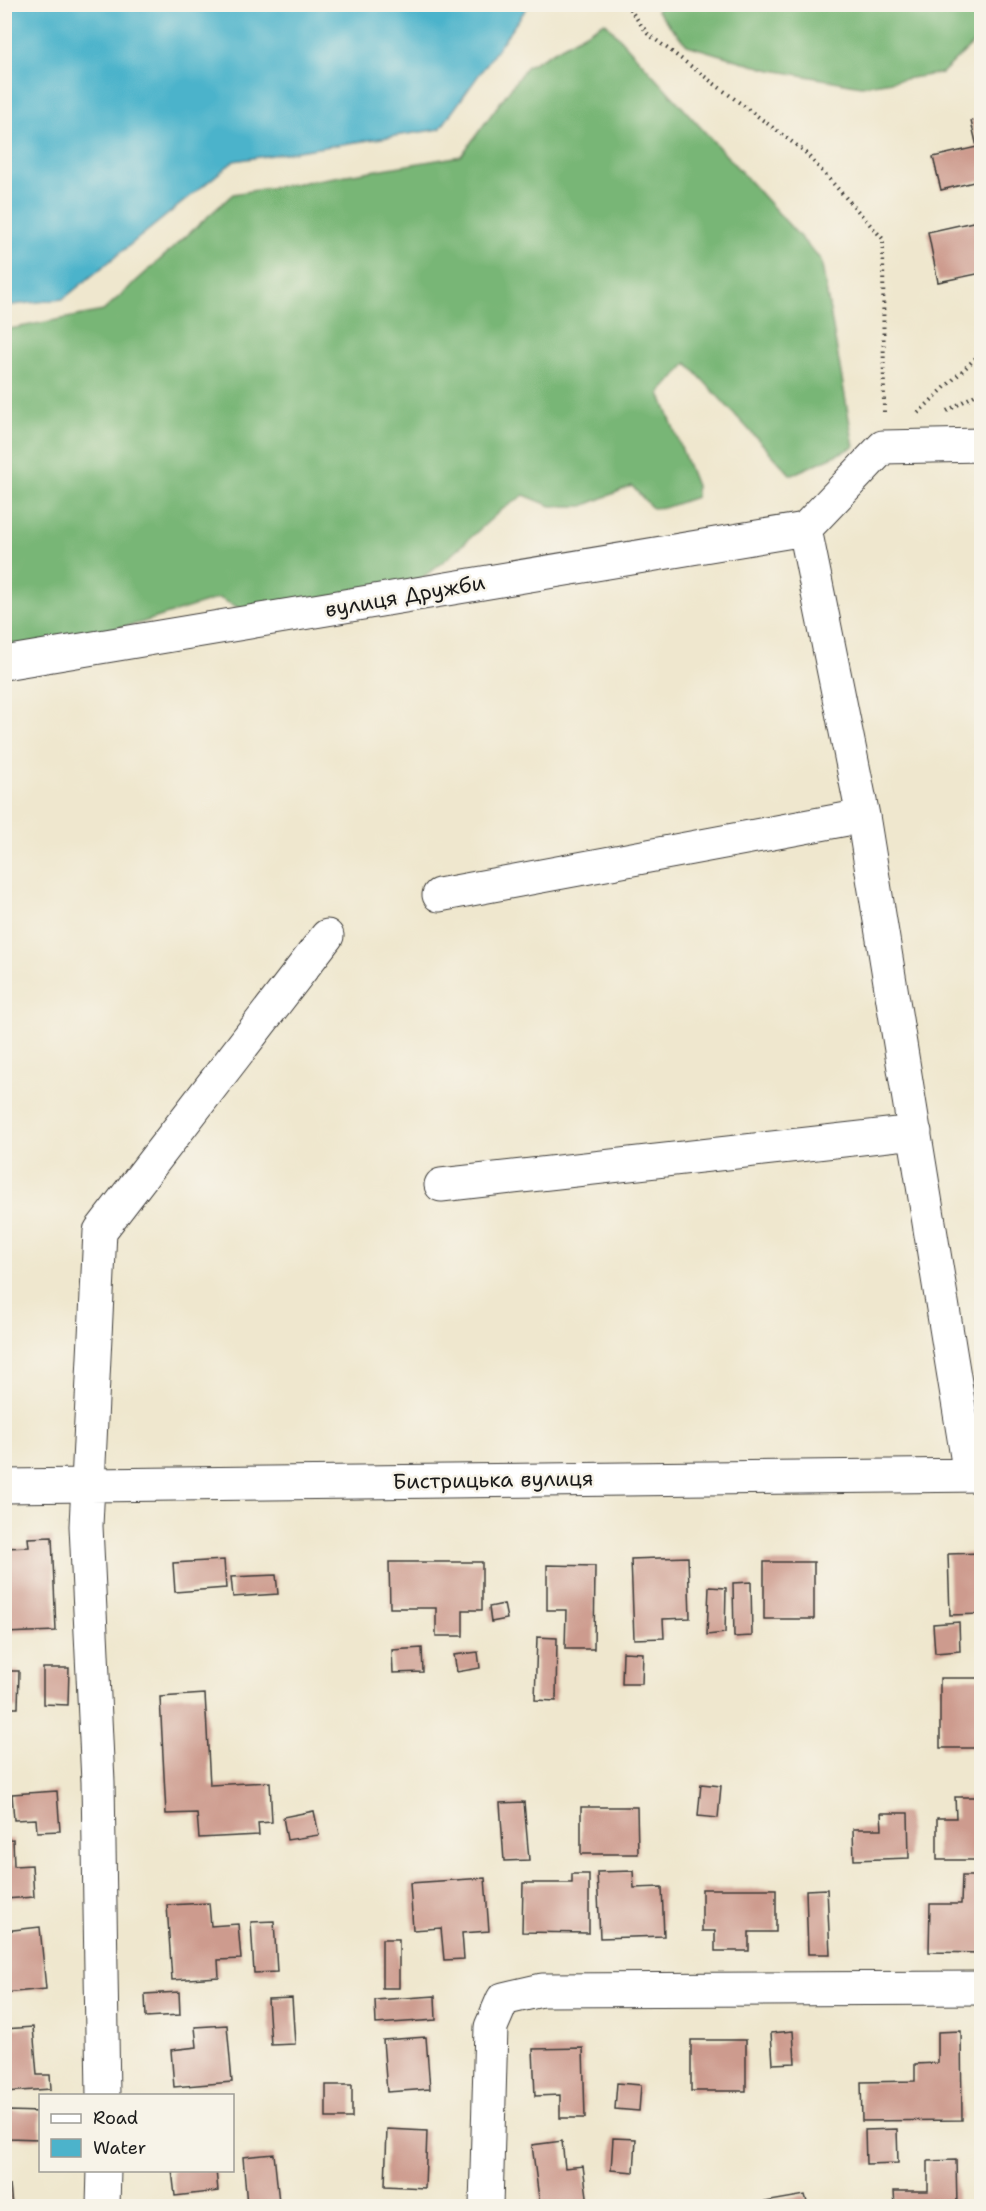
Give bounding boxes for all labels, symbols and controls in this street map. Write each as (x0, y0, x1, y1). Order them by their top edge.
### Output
street label: вулиця Дружби (323, 568, 487, 624)
street label: Бистрицька вулиця (392, 1464, 594, 1496)
legend (39, 2094, 234, 2172)
text: Road (93, 2106, 138, 2130)
text: Water (93, 2136, 146, 2160)

